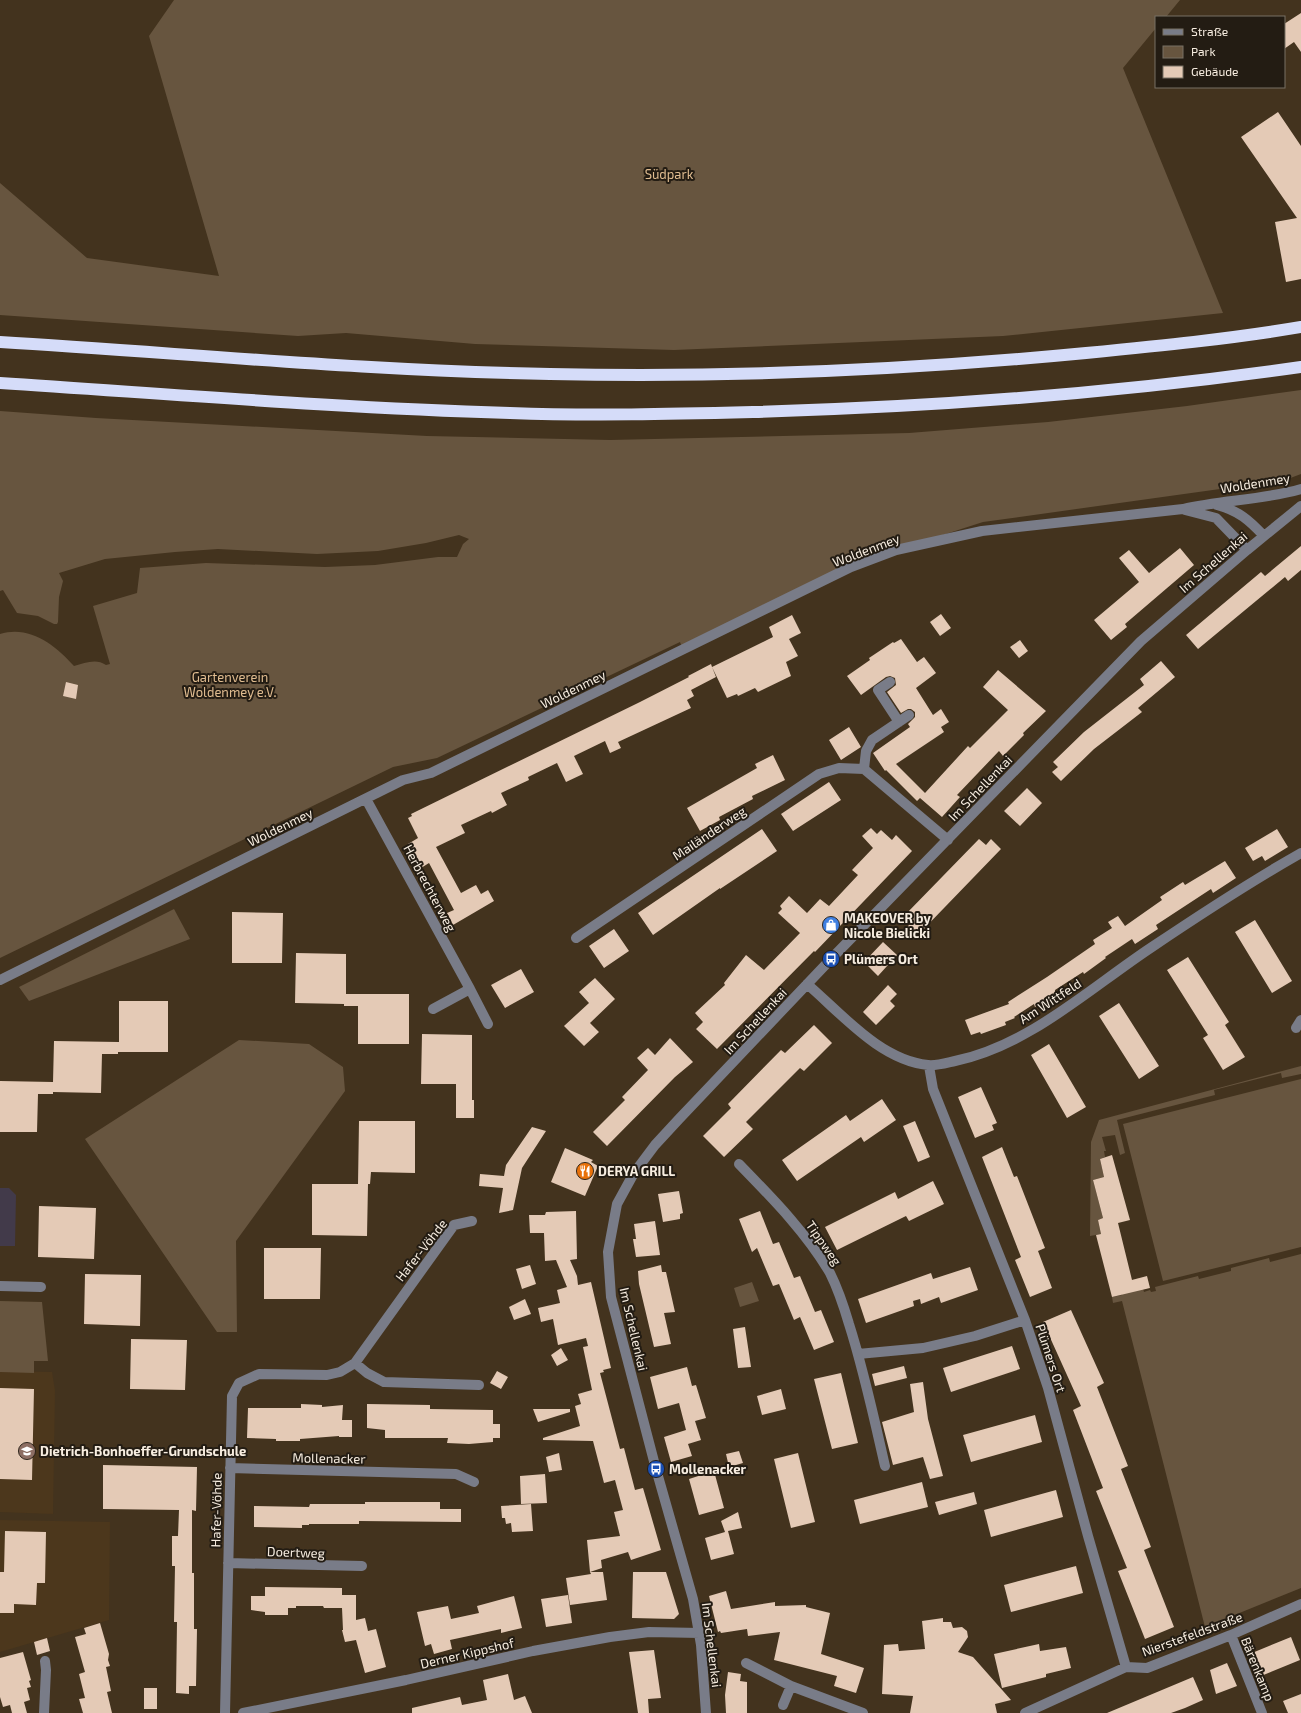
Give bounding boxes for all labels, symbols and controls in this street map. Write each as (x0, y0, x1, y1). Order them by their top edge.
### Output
legend (1155, 16, 1285, 88)
text: Straße (1191, 24, 1228, 38)
text: Park (1191, 44, 1216, 58)
text: Gebäude (1191, 64, 1239, 78)
park label: Südpark (645, 166, 694, 182)
street label: Woldenmey (1219, 470, 1291, 496)
street label: Im Schellenkai (1176, 528, 1250, 596)
street label: Woldenmey (830, 530, 902, 570)
street label: Woldenmey (538, 666, 608, 712)
park label: Gartenverein Woldenmey e.V. (184, 669, 276, 700)
street label: Im Schellenkai (945, 752, 1015, 824)
street label: Mailänderweg (669, 803, 749, 863)
street label: Woldenmey (245, 804, 315, 850)
street label: Herbrechterweg (400, 842, 460, 934)
place label: MAKEOVER by Nicole Bielicki (844, 910, 931, 941)
shop icon: MAKEOVER by Nicole Bielicki (821, 915, 841, 935)
bus stop icon: Plümers Ort (821, 949, 841, 969)
place label: Plümers Ort (844, 951, 919, 967)
street label: Am Wittfeld (1016, 975, 1084, 1027)
street label: Im Schellenkai (720, 984, 790, 1058)
restaurant icon: DERYA GRILL (575, 1161, 595, 1181)
place label: DERYA GRILL (598, 1163, 675, 1179)
street label: Hafer-Vöhde (392, 1216, 450, 1284)
street label: Tippweg (803, 1218, 845, 1268)
street label: Im Schellenkai (617, 1286, 651, 1372)
street label: Plümers Ort (1032, 1322, 1070, 1394)
school or university icon: Dietrich-Bonhoeffer-Grundschule (17, 1441, 37, 1461)
place label: Dietrich-Bonhoeffer-Grundschule (40, 1443, 246, 1459)
street label: Mollenacker (292, 1449, 366, 1467)
bus stop icon: Mollenacker (646, 1459, 666, 1479)
place label: Mollenacker (669, 1461, 747, 1477)
street label: Hafer-Vöhde (207, 1473, 225, 1547)
street label: Doertweg (267, 1543, 325, 1561)
street label: Im Schellenkai (699, 1602, 725, 1688)
street label: Nierstefeldstraße (1139, 1608, 1245, 1660)
street label: Derner Kippshof (419, 1634, 516, 1672)
street label: Bärenkamp (1238, 1635, 1278, 1703)

